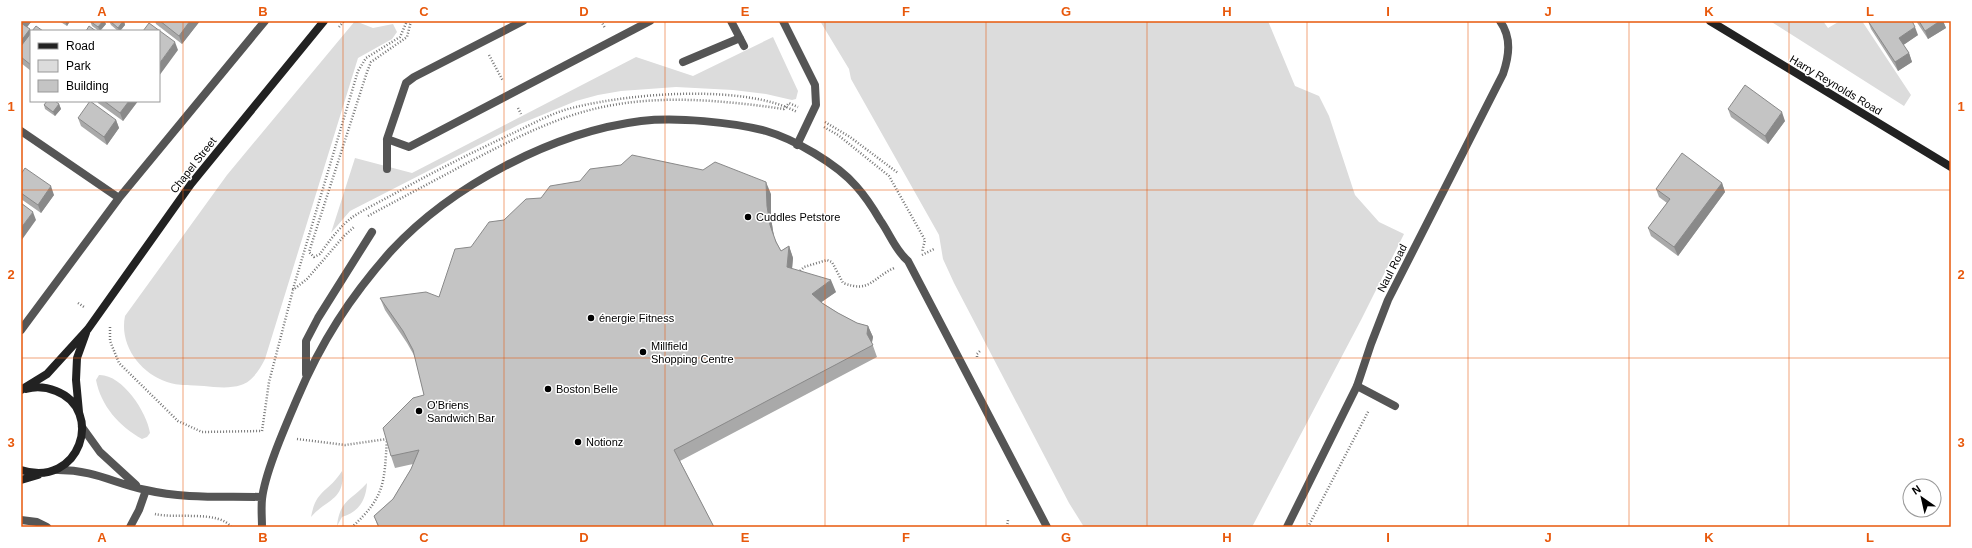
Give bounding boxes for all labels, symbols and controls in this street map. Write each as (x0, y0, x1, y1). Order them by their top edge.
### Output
text: A (97, 4, 107, 19)
text: B (258, 4, 268, 19)
text: C (419, 4, 429, 19)
text: D (579, 4, 589, 19)
text: E (741, 4, 750, 19)
text: F (902, 4, 910, 19)
text: G (1061, 4, 1071, 19)
text: H (1222, 4, 1232, 19)
text: I (1386, 4, 1390, 19)
text: J (1544, 4, 1552, 19)
text: K (1704, 4, 1714, 19)
text: L (1866, 4, 1874, 19)
legend (30, 30, 160, 102)
text: Road (66, 39, 95, 53)
street label: Harry Reynolds Road (1788, 53, 1884, 117)
text: Park (66, 59, 92, 73)
text: Building (66, 79, 109, 93)
text: 1 (7, 99, 15, 114)
text: 1 (1957, 99, 1965, 114)
street label: Chapel Street (168, 135, 218, 195)
place label: Cuddles Petstore (756, 211, 840, 223)
marker: Cuddles Petstore (743, 212, 753, 222)
street label: Naul Road (1375, 242, 1409, 294)
text: 2 (7, 267, 15, 282)
text: 2 (1957, 267, 1965, 282)
place label: énergie Fitness (599, 312, 675, 324)
marker: énergie Fitness (586, 313, 596, 323)
place label: Millfield Shopping Centre (651, 340, 734, 365)
marker: Millfield Shopping Centre (638, 347, 648, 357)
place label: Boston Belle (556, 383, 618, 395)
marker: Boston Belle (543, 384, 553, 394)
place label: O'Briens Sandwich Bar (427, 399, 495, 424)
marker: O'Briens Sandwich Bar (414, 406, 424, 416)
text: 3 (7, 435, 15, 450)
text: 3 (1957, 435, 1965, 450)
place label: Notionz (586, 436, 623, 448)
marker: Notionz (573, 437, 583, 447)
north arrow (1902, 478, 1942, 518)
text: N (1910, 482, 1923, 497)
text: A (97, 530, 107, 545)
text: B (258, 530, 268, 545)
text: C (419, 530, 429, 545)
text: D (579, 530, 589, 545)
text: E (741, 530, 750, 545)
text: F (902, 530, 910, 545)
text: G (1061, 530, 1071, 545)
text: H (1222, 530, 1232, 545)
text: I (1386, 530, 1390, 545)
text: J (1544, 530, 1552, 545)
text: K (1704, 530, 1714, 545)
text: L (1866, 530, 1874, 545)

